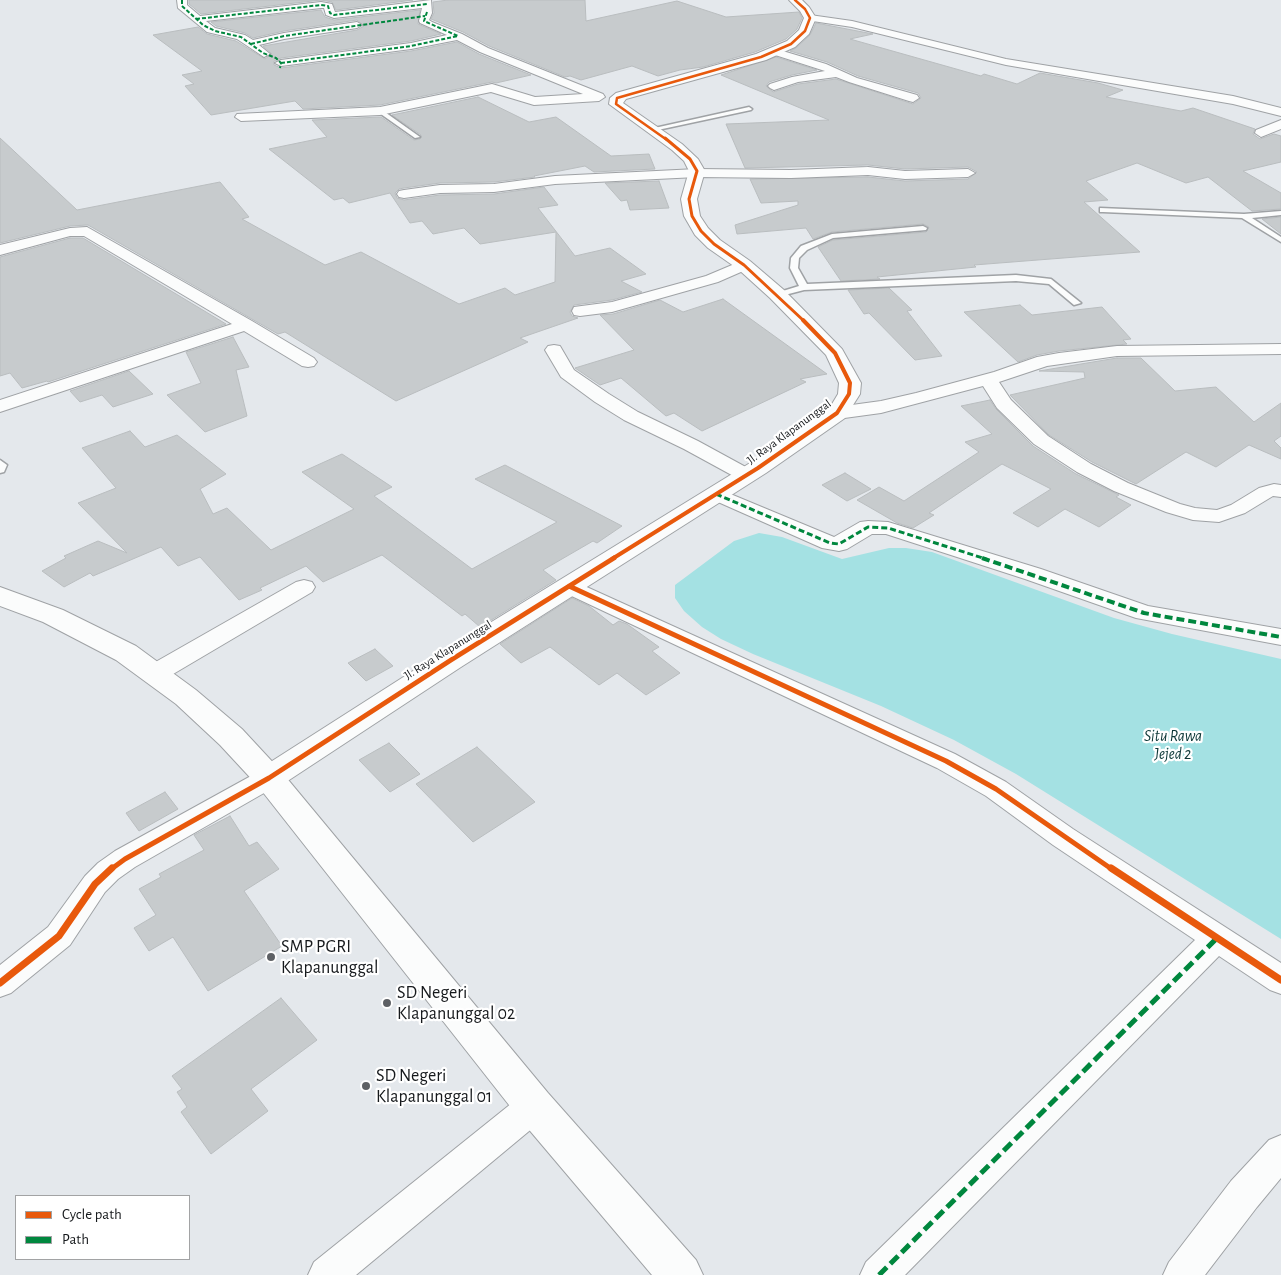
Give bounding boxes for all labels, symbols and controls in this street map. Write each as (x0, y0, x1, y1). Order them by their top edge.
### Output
street label: Jl. Raya Klapanunggal (744, 397, 834, 467)
street label: Jl. Raya Klapanunggal (401, 617, 495, 683)
water label: Situ Rawa Jejed 2 (1144, 726, 1202, 764)
place label: SMP PGRI Klapanunggal (281, 936, 379, 979)
marker: SMP PGRI Klapanunggal (265, 951, 277, 963)
place label: SD Negeri Klapanunggal 02 (397, 982, 515, 1024)
marker: SD Negeri Klapanunggal 02 (381, 997, 393, 1009)
place label: SD Negeri Klapanunggal 01 (376, 1065, 492, 1108)
marker: SD Negeri Klapanunggal 01 (360, 1080, 372, 1092)
legend (15, 1195, 190, 1260)
text: Cycle path (62, 1207, 122, 1222)
text: Path (62, 1232, 89, 1247)

